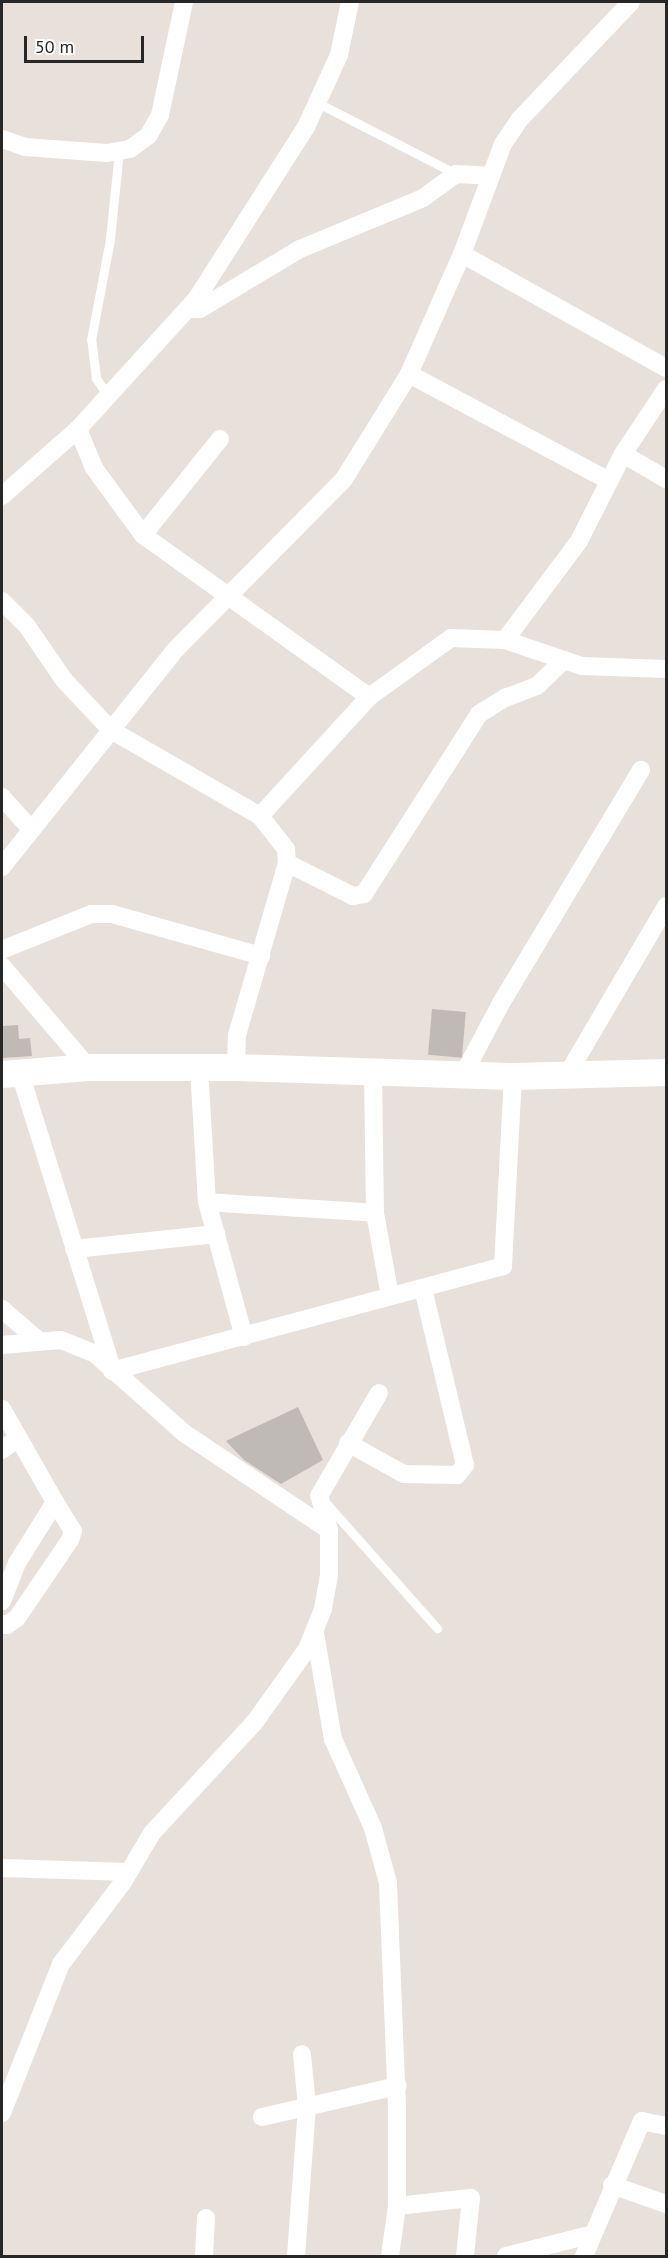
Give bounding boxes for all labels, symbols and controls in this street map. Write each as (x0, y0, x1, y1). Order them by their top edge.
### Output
scale bar (27, 24, 147, 62)
text: 50 m (35, 35, 74, 58)

